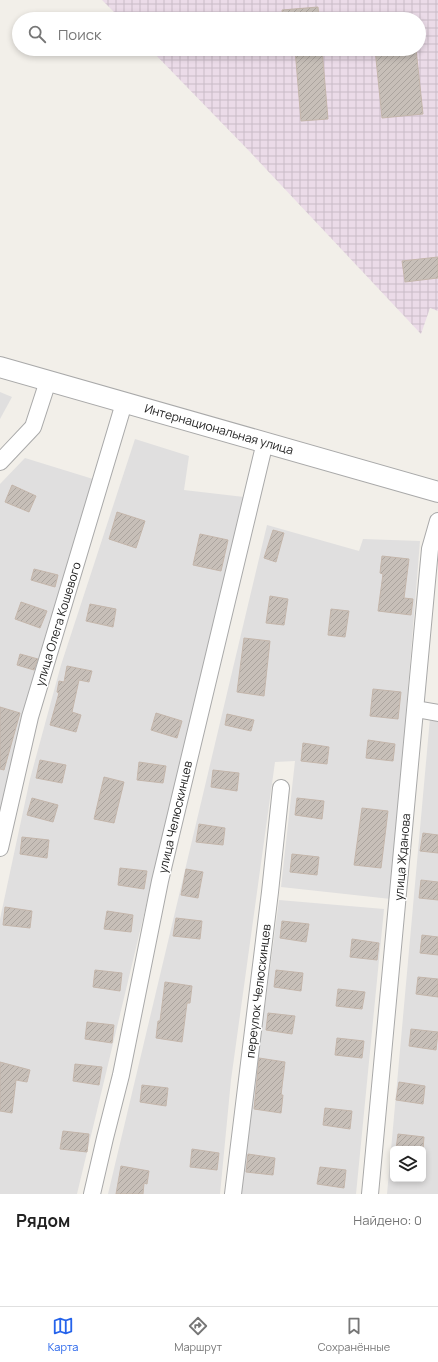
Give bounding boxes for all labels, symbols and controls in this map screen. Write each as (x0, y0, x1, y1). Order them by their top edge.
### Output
search box (12, 12, 426, 56)
icon: search (26, 23, 48, 45)
text: Поиск (58, 24, 102, 45)
street label: Интернациональная улица (143, 400, 295, 458)
street label: улица Олега Кошевого (31, 560, 85, 688)
street label: улица Челюскинцев (154, 759, 196, 875)
street label: улица Жданова (390, 813, 414, 901)
street label: переулок Челюскинцев (241, 922, 275, 1059)
map controls (390, 1146, 426, 1182)
button: layers (390, 1146, 426, 1182)
text: Рядом (16, 1209, 70, 1232)
text: Найдено: 0 (353, 1211, 422, 1229)
tab: Карта (48, 1315, 78, 1354)
tab: Маршрут (174, 1315, 222, 1354)
tab: Сохранённые (318, 1315, 390, 1354)

